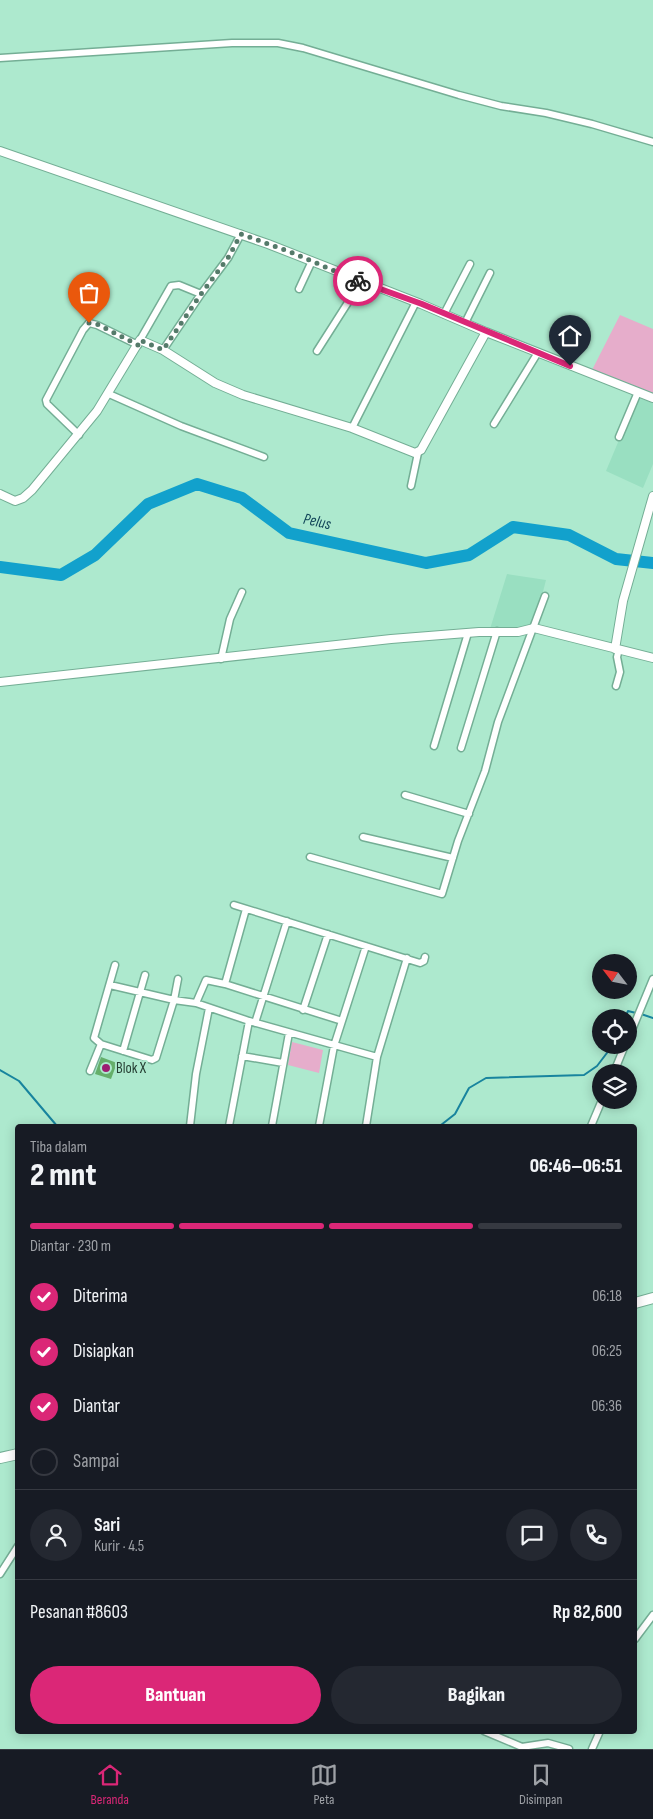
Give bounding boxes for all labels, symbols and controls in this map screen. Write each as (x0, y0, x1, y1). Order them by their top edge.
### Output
courier (333, 256, 383, 306)
icon: bike (344, 267, 372, 295)
pin (68, 272, 110, 323)
icon: bag (75, 279, 103, 307)
pin (549, 315, 591, 366)
icon: home (556, 322, 584, 350)
water label: Pelus (301, 510, 333, 534)
north arrow (592, 954, 638, 999)
map controls (592, 954, 637, 1109)
button: locate (592, 1009, 637, 1054)
place label: Blok X (116, 1059, 147, 1078)
marker: Blok X (100, 1062, 112, 1074)
button: layers (592, 1064, 637, 1109)
text: Tiba dalam (30, 1138, 87, 1157)
text: 06:46–06:51 (530, 1155, 622, 1178)
text: 2 mnt (30, 1156, 96, 1195)
text: Diantar · 230 m (30, 1237, 111, 1256)
icon: check (30, 1283, 58, 1311)
text: Diterima (73, 1285, 128, 1308)
text: 06:18 (592, 1287, 622, 1306)
icon: check (30, 1338, 58, 1366)
text: Disiapkan (73, 1340, 134, 1363)
text: 06:25 (592, 1342, 622, 1361)
icon: check (30, 1393, 58, 1421)
text: Diantar (73, 1395, 120, 1418)
text: 06:36 (591, 1397, 622, 1416)
text: Sampai (73, 1450, 119, 1473)
button: person (30, 1509, 82, 1561)
button: chat (506, 1509, 558, 1561)
button: phone (570, 1509, 622, 1561)
text: Sari (94, 1514, 120, 1537)
text: Kurir · 4.5 (94, 1537, 144, 1556)
text: Pesanan #8603 (30, 1601, 128, 1624)
text: Rp 82,600 (553, 1601, 622, 1624)
button: Bantuan (30, 1666, 321, 1724)
button: Bagikan (331, 1666, 622, 1724)
tab: Beranda (91, 1761, 129, 1808)
tab: Peta (310, 1761, 338, 1808)
tab: Disimpan (519, 1761, 562, 1808)

